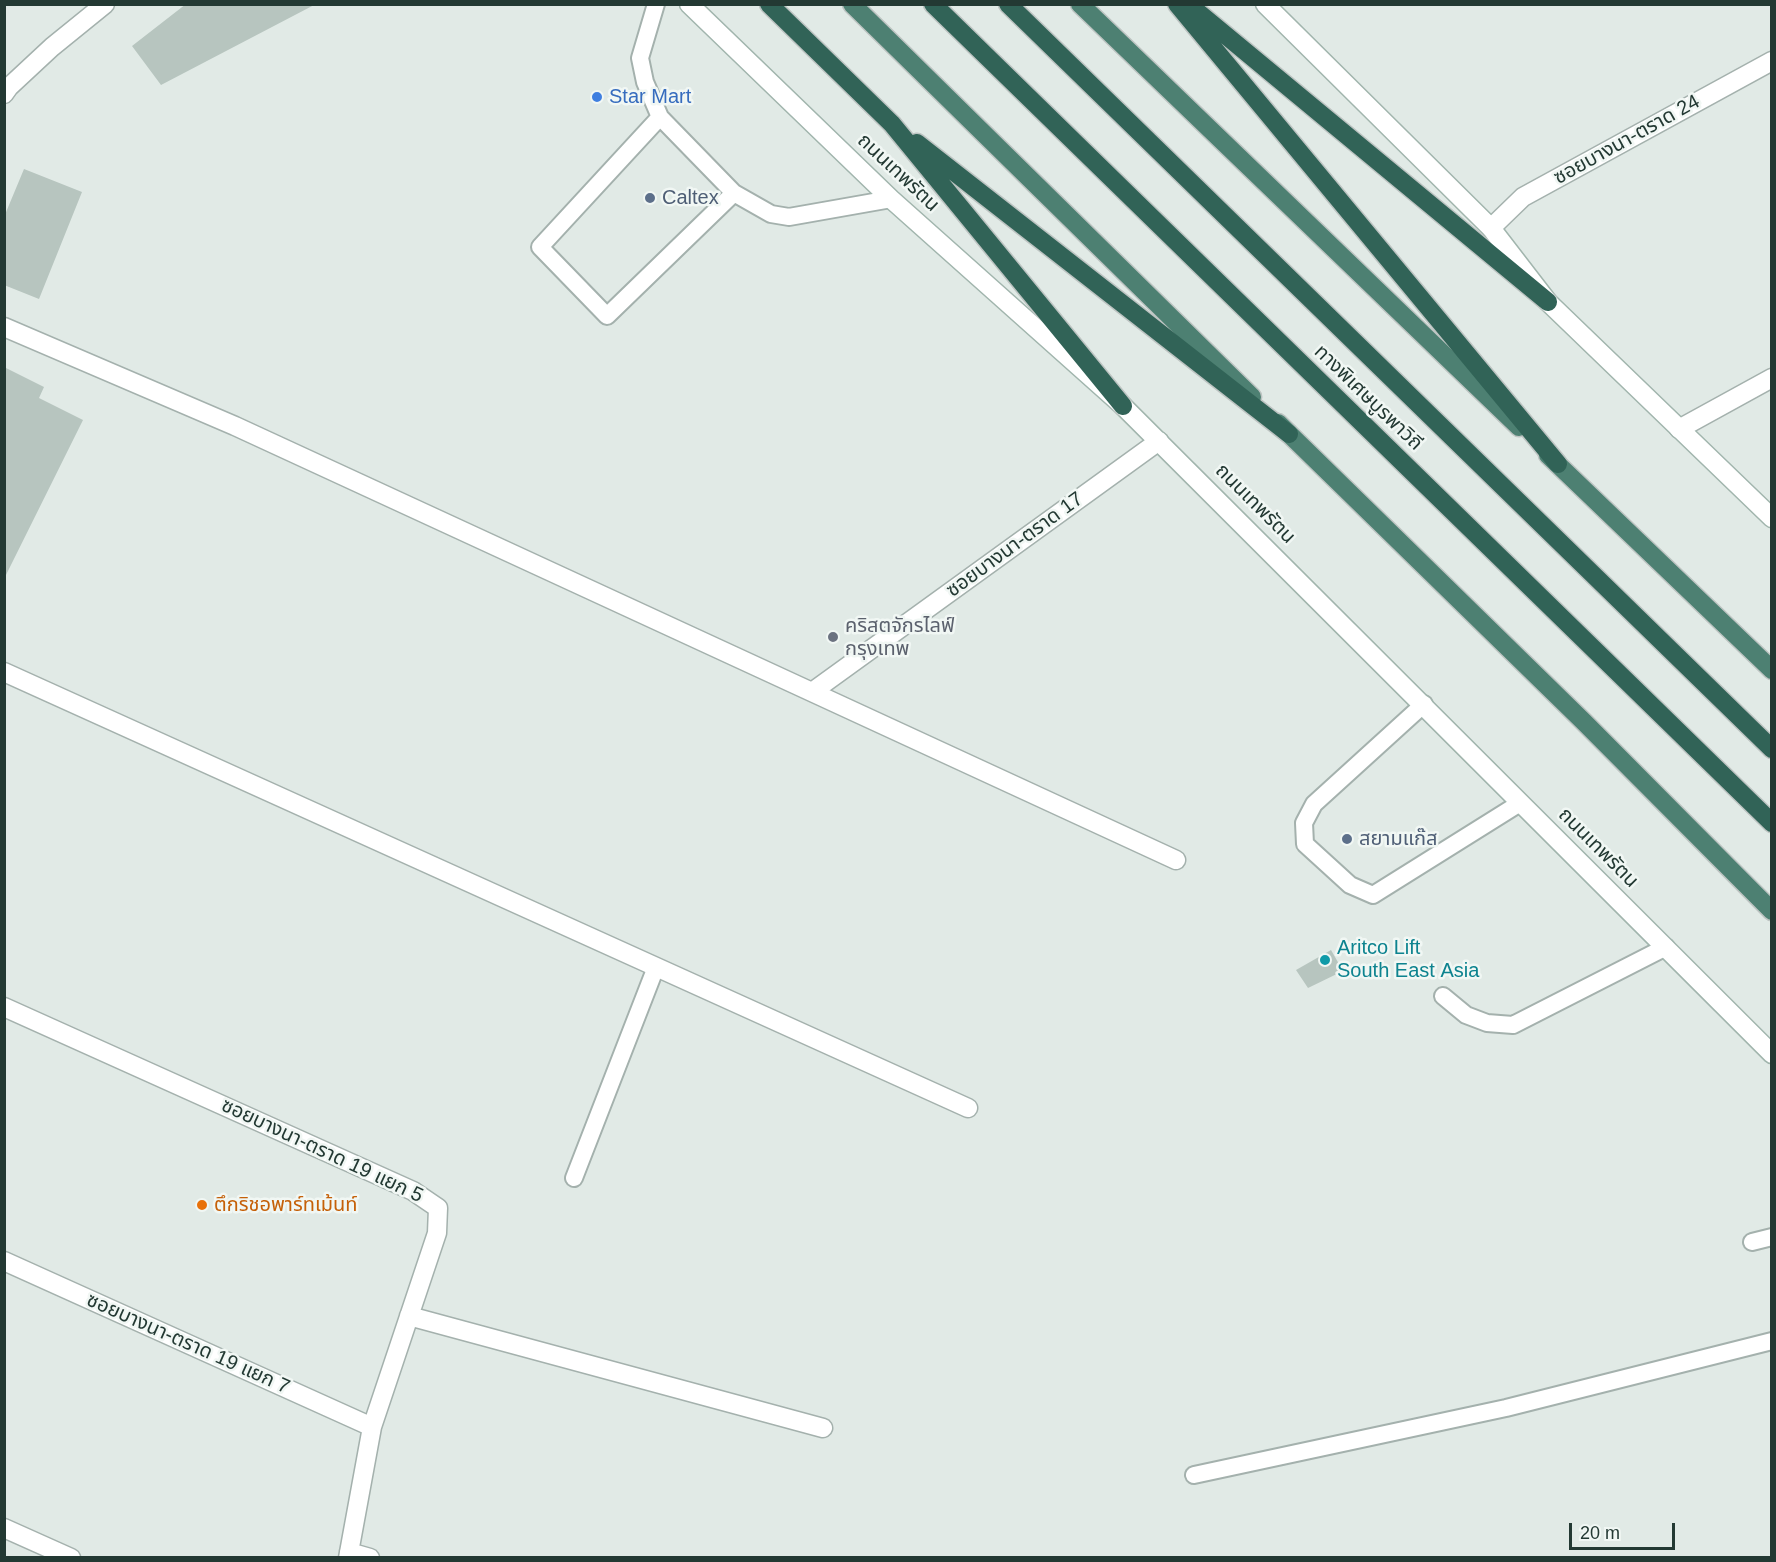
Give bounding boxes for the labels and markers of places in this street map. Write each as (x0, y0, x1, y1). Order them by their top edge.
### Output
place label: Star Mart (609, 85, 691, 109)
marker: Star Mart (590, 90, 604, 104)
place label: Caltex (662, 186, 719, 210)
marker: Caltex (643, 191, 657, 205)
place label: คริสตจักรไลฟ์ กรุงเทพ (845, 614, 955, 661)
marker: คริสตจักรไลฟ์ กรุงเทพ (826, 630, 840, 644)
place label: สยามแก๊ส (1359, 827, 1438, 851)
marker: สยามแก๊ส (1340, 832, 1354, 846)
place label: Aritco Lift South East Asia (1337, 936, 1479, 983)
marker: Aritco Lift South East Asia (1318, 953, 1332, 967)
place label: ตึกริชอพาร์ทเม้นท์ (214, 1193, 358, 1217)
marker: ตึกริชอพาร์ทเม้นท์ (195, 1198, 209, 1212)

